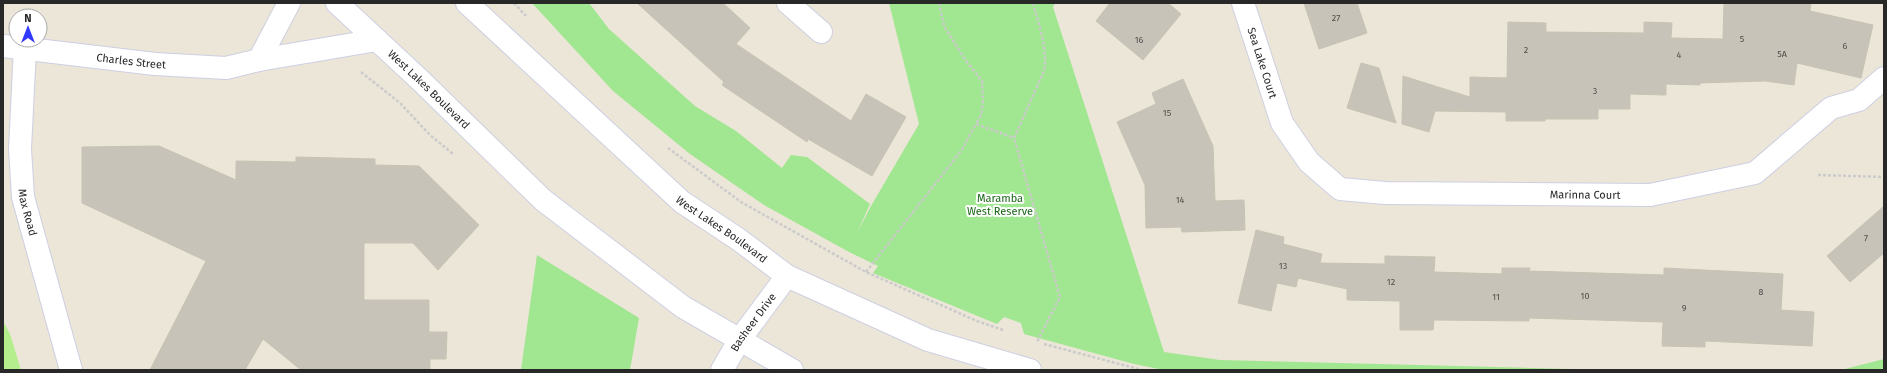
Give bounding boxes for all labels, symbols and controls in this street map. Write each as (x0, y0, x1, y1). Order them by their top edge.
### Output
north arrow (8, 8, 48, 48)
text: N (24, 12, 32, 25)
house number: 27 (1332, 13, 1340, 23)
street label: Sea Lake Court (1244, 26, 1280, 100)
house number: 5 (1740, 34, 1745, 44)
house number: 16 (1135, 35, 1144, 45)
house number: 6 (1843, 41, 1848, 51)
house number: 2 (1524, 45, 1528, 55)
street label: West Lakes Boulevard (385, 47, 472, 132)
house number: 5A (1777, 49, 1788, 59)
house number: 4 (1677, 50, 1682, 60)
street label: Charles Street (96, 51, 166, 72)
house number: 3 (1593, 86, 1597, 96)
house number: 15 (1163, 108, 1172, 118)
street label: Max Road (15, 188, 39, 237)
street label: Marinna Court (1550, 188, 1621, 202)
park label: Maramba West Reserve (967, 192, 1033, 218)
street label: West Lakes Boulevard (673, 193, 770, 266)
house number: 14 (1176, 195, 1185, 205)
house number: 7 (1864, 233, 1868, 243)
house number: 13 (1279, 261, 1287, 271)
house number: 12 (1387, 277, 1395, 287)
house number: 8 (1759, 287, 1764, 297)
street label: Basheer Drive (728, 291, 779, 354)
house number: 10 (1581, 291, 1589, 301)
house number: 11 (1492, 292, 1500, 302)
house number: 9 (1682, 303, 1687, 313)

